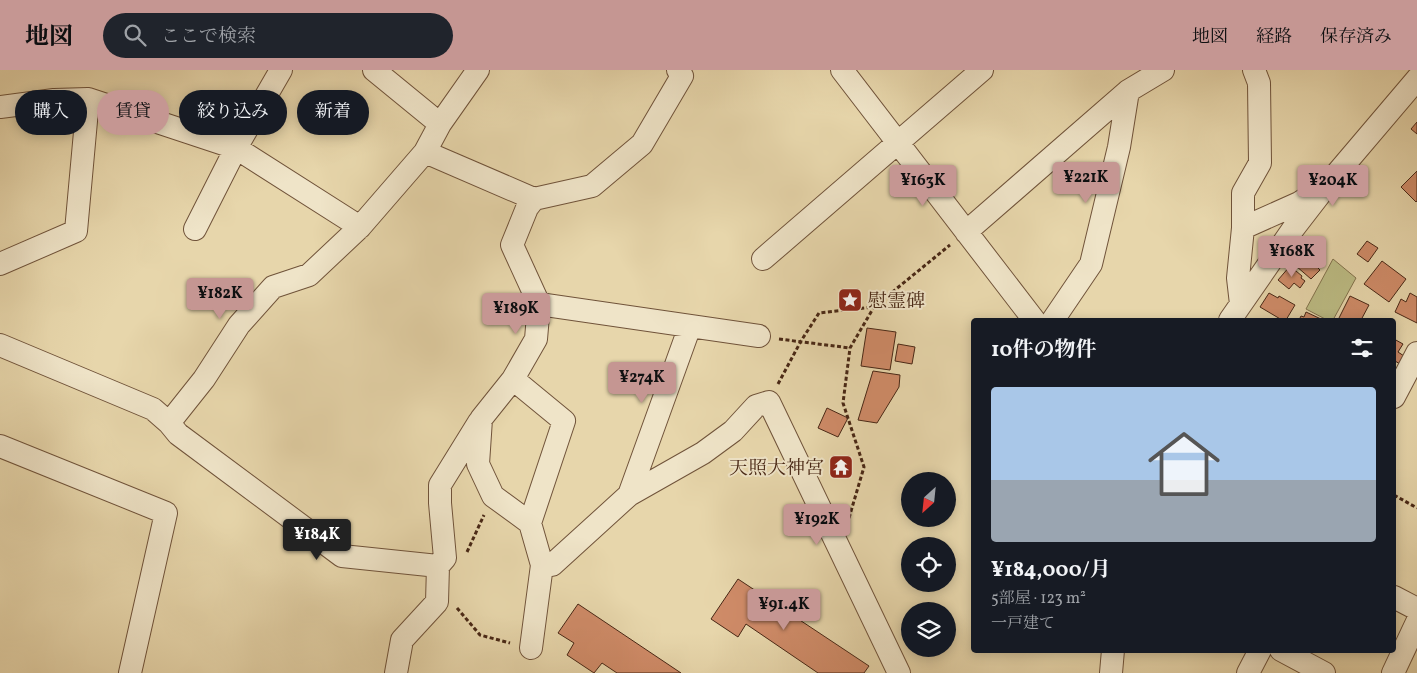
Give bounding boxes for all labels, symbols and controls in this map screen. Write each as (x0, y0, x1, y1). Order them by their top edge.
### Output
search box (103, 13, 453, 58)
text: 地図 (25, 21, 73, 55)
icon: search (121, 21, 149, 49)
text: ここで検索 (161, 24, 256, 50)
text: 地図 (1192, 25, 1228, 50)
text: 経路 (1256, 25, 1292, 50)
text: 保存済み (1320, 25, 1392, 50)
chip: 購入 (15, 90, 87, 135)
chip: 賃貸 (97, 90, 169, 135)
chip: 絞り込み (179, 90, 287, 135)
chip: 新着 (297, 90, 369, 135)
pin: ¥221K (1051, 162, 1121, 204)
pin: ¥163K (888, 164, 958, 207)
pin: ¥204K (1298, 164, 1368, 207)
text: ¥221K (1064, 167, 1108, 189)
text: ¥163K (901, 170, 945, 192)
text: ¥204K (1308, 170, 1358, 192)
pin: ¥168K (1257, 236, 1327, 278)
text: ¥168K (1269, 241, 1315, 263)
pin: ¥182K (185, 278, 255, 320)
text: ¥182K (197, 283, 243, 305)
place icon: 慰霊碑 (837, 287, 863, 313)
place label: 慰霊碑 (868, 289, 925, 315)
pin: ¥189K (481, 292, 551, 335)
text: ¥189K (493, 298, 539, 320)
icon: filters (1348, 334, 1376, 362)
text: 10件の物件 (991, 336, 1096, 365)
pin: ¥274K (607, 362, 677, 404)
text: ¥274K (619, 367, 665, 389)
icon: home (1139, 419, 1229, 509)
temple icon: 天照大神宮 (828, 454, 854, 480)
place label: 天照大神宮 (729, 456, 824, 482)
north arrow (901, 472, 956, 528)
map controls (901, 472, 956, 657)
pin: ¥192K (782, 504, 852, 546)
text: ¥192K (794, 509, 840, 531)
pin: ¥184K (282, 518, 352, 561)
text: ¥184K (294, 524, 340, 546)
button: locate (901, 537, 956, 592)
text: ¥184,000/月 (991, 556, 1111, 585)
pin: ¥91.4K (743, 588, 825, 631)
text: 5部屋 · 123 m² (991, 588, 1086, 610)
text: ¥91.4K (758, 594, 810, 616)
button: layers (901, 602, 956, 657)
text: 一戸建て (991, 613, 1055, 635)

